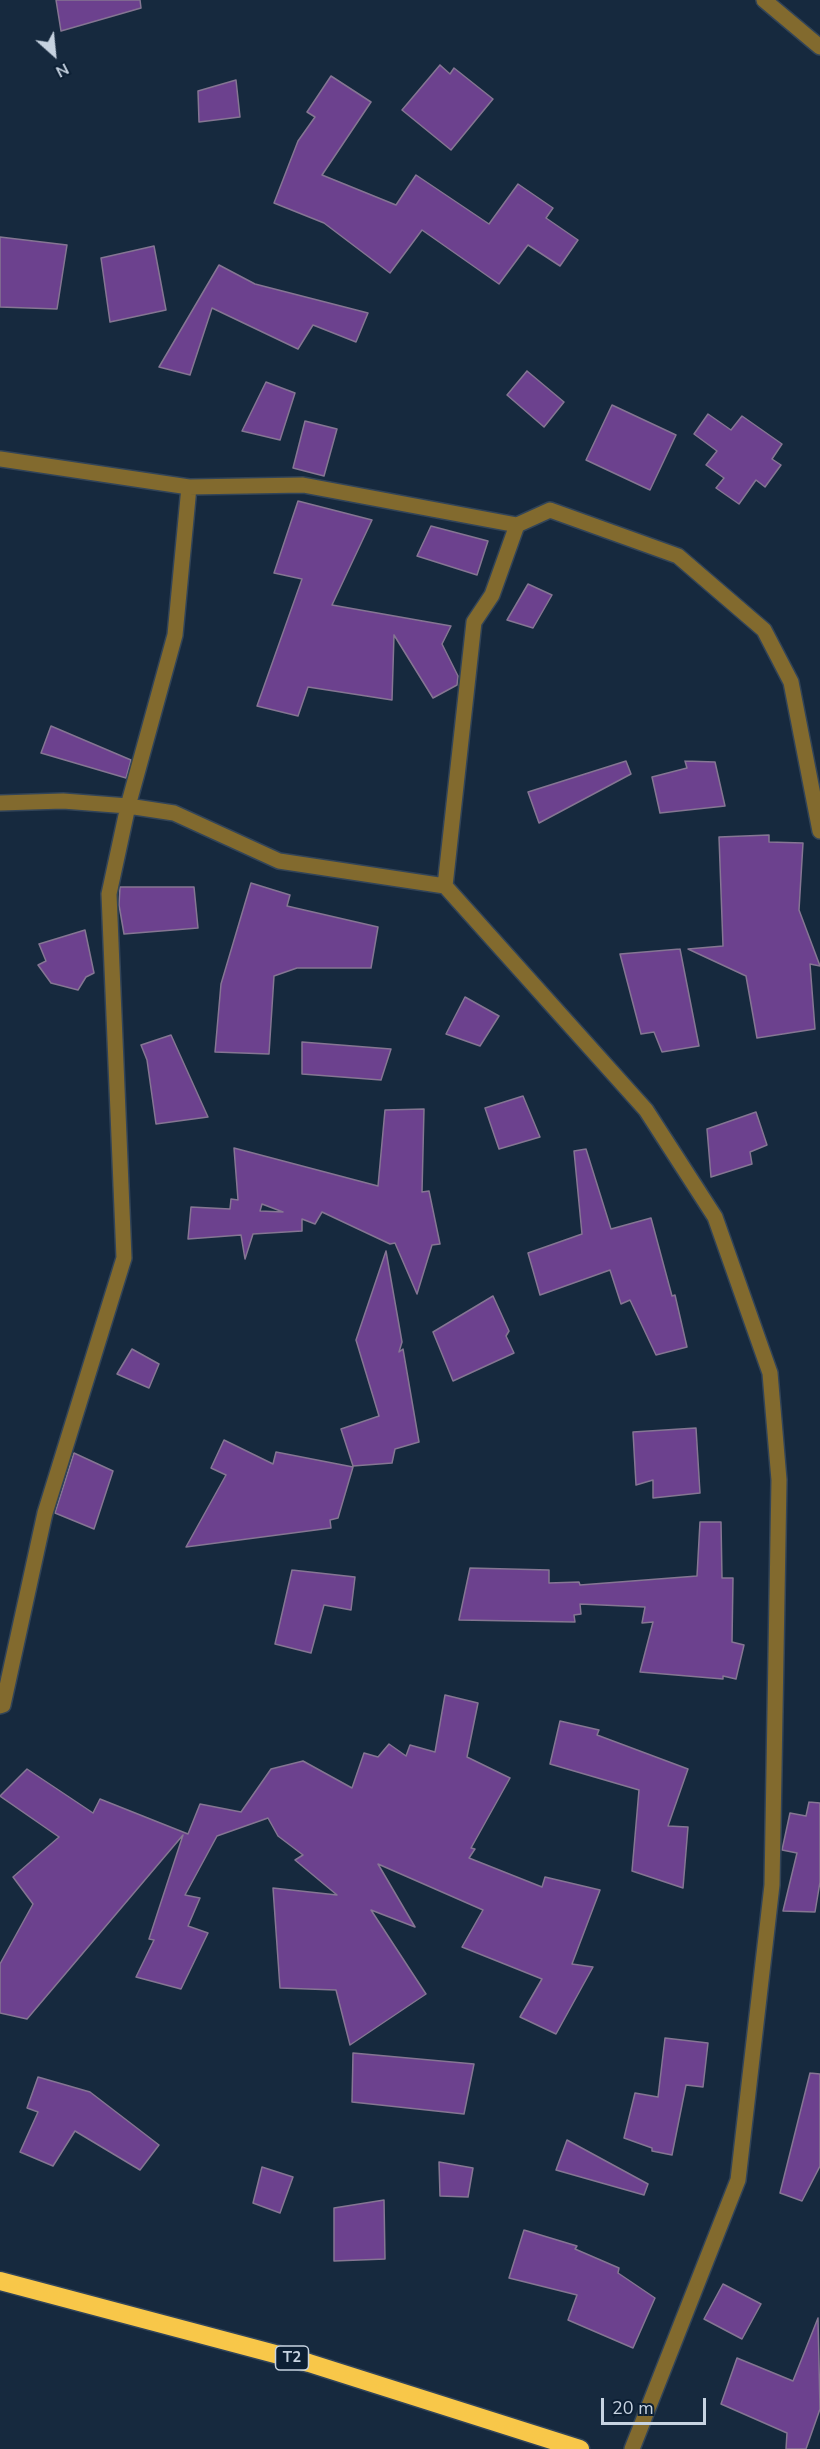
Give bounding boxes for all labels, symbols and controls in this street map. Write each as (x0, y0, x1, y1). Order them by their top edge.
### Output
north arrow (24, 24, 84, 84)
text: N (52, 58, 72, 83)
road number: T2 (276, 2346, 308, 2370)
scale bar (604, 2386, 709, 2424)
text: 20 m (612, 2396, 654, 2420)

